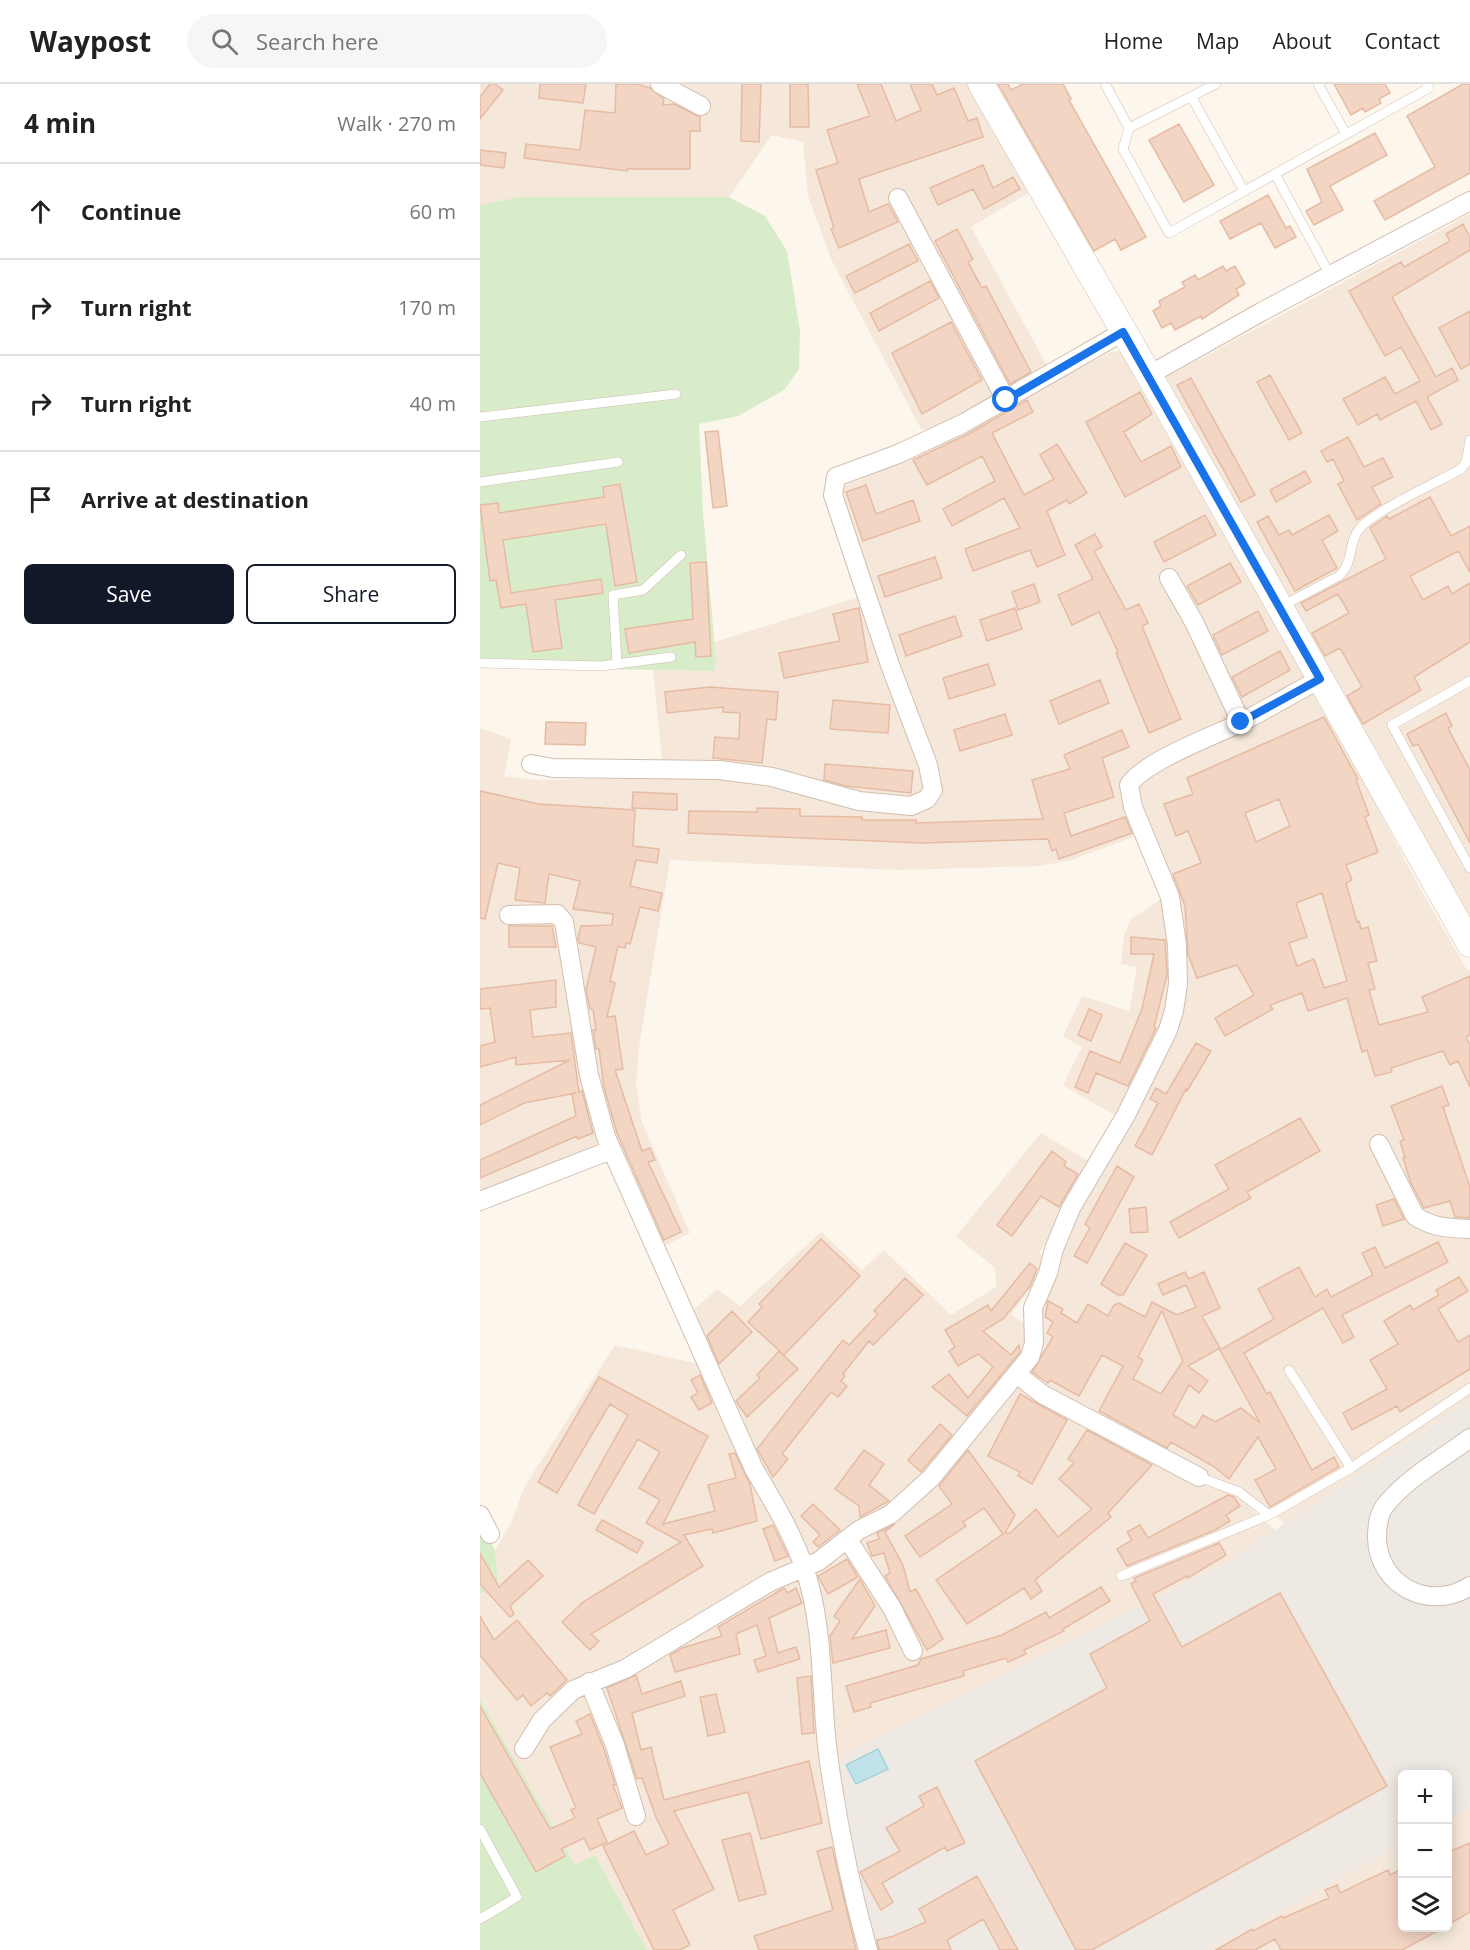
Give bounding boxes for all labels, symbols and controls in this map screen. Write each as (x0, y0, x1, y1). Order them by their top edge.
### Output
search box (187, 14, 607, 68)
text: Waypost (30, 22, 151, 60)
icon: search (208, 25, 241, 58)
text: Search here (256, 26, 379, 56)
text: Home (1104, 27, 1163, 55)
text: Map (1196, 27, 1239, 55)
text: About (1272, 27, 1332, 55)
text: Contact (1365, 27, 1440, 55)
text: 4 min (24, 105, 96, 141)
text: Walk · 270 m (337, 110, 456, 137)
icon: ahead (24, 195, 57, 228)
text: Continue (81, 196, 181, 226)
text: 60 m (409, 198, 456, 225)
icon: right (24, 291, 57, 324)
text: Turn right (81, 292, 192, 322)
text: 170 m (398, 294, 456, 321)
route start (992, 386, 1018, 412)
icon: right (24, 387, 57, 420)
text: Turn right (81, 388, 192, 418)
text: 40 m (409, 390, 456, 417)
icon: arrive (24, 483, 57, 516)
text: Arrive at destination (81, 484, 309, 514)
button: Save (24, 564, 234, 624)
button: Share (246, 564, 456, 624)
route end (1227, 708, 1253, 734)
map controls (1398, 1770, 1452, 1932)
button: + (1398, 1770, 1452, 1824)
button: − (1398, 1824, 1452, 1878)
button: layers (1398, 1878, 1452, 1932)

